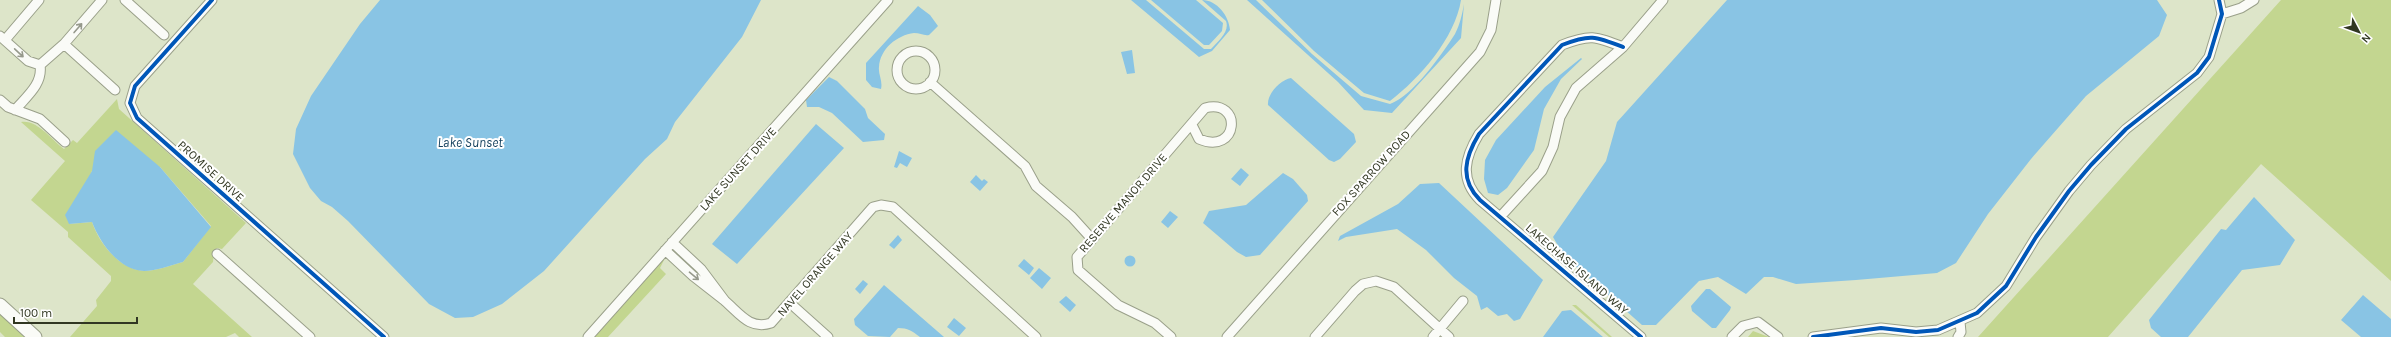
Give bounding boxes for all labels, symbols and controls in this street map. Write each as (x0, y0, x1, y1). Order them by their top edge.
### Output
north arrow (2339, 12, 2379, 52)
one-way arrow (73, 23, 82, 33)
text: N (2359, 31, 2374, 45)
one-way arrow (14, 48, 24, 58)
street label: LAKE SUNSET DRIVE (697, 124, 779, 214)
street label: FOX SPARROW ROAD (1329, 127, 1413, 219)
water label: Lake Sunset (437, 135, 503, 150)
street label: PROMISE DRIVE (175, 138, 247, 204)
street label: RESERVE MANOR DRIVE (1076, 150, 1170, 256)
street label: LAKECHASE ISLAND WAY (1523, 221, 1631, 318)
street label: NAVEL ORANGE WAY (774, 228, 856, 319)
one-way arrow (689, 272, 699, 281)
scale bar (14, 299, 137, 325)
text: 100 m (20, 306, 52, 320)

